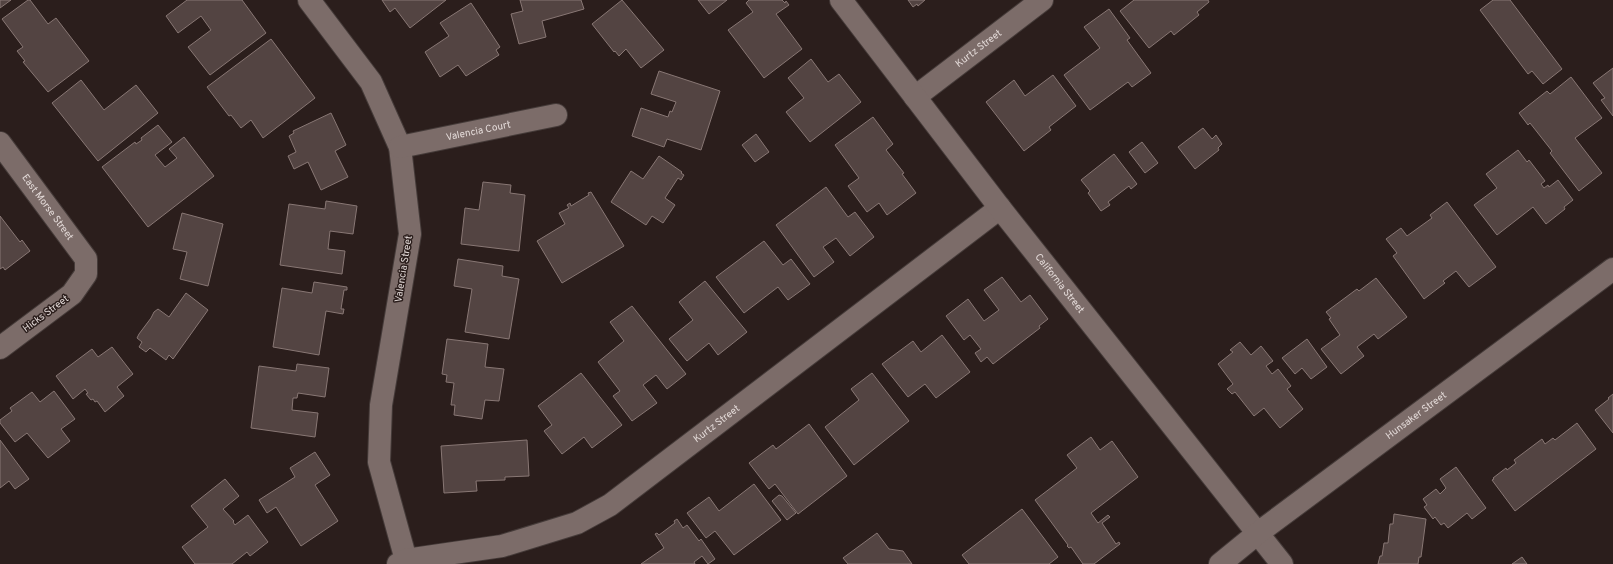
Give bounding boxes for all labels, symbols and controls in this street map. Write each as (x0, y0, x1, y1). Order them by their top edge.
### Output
street label: Kurtz Street (953, 26, 1005, 70)
street label: Valencia Court (445, 118, 512, 144)
street label: East Morse Street (19, 172, 77, 243)
street label: Valencia Street (392, 234, 416, 303)
street label: California Street (1032, 251, 1088, 316)
street label: Hicks Street (20, 292, 72, 336)
street label: Hunsaker Street (1383, 388, 1449, 442)
street label: Kurtz Street (691, 402, 743, 446)

